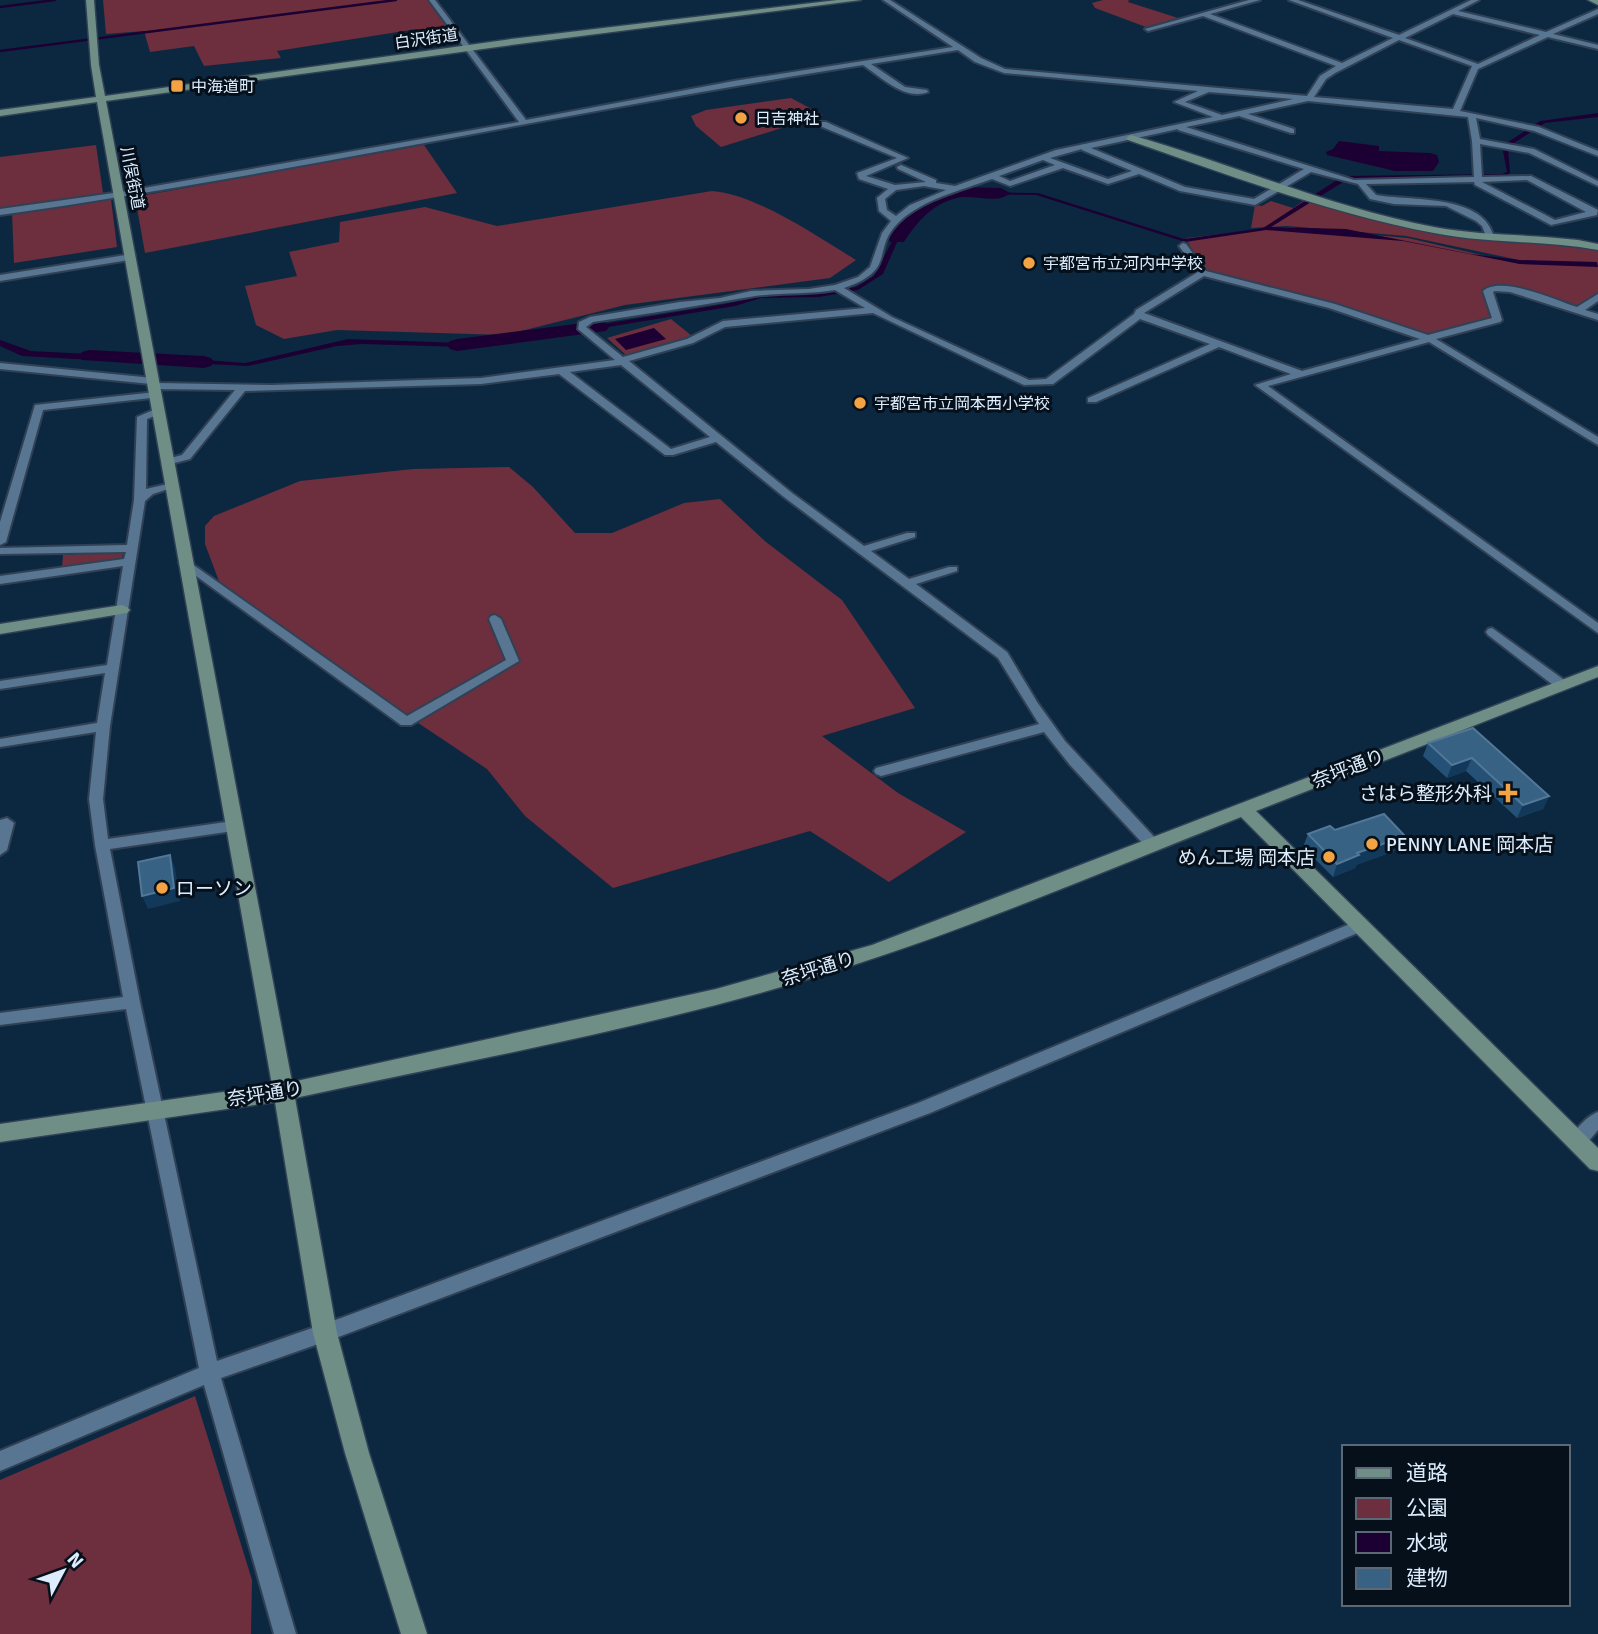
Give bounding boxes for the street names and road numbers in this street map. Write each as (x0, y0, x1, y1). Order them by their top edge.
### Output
street label: 白沢街道 (393, 25, 459, 53)
street label: 川俣街道 (116, 145, 148, 212)
street label: 奈坪通り (1309, 744, 1388, 794)
street label: 奈坪通り (778, 946, 858, 992)
street label: 奈坪通り (226, 1076, 305, 1112)

